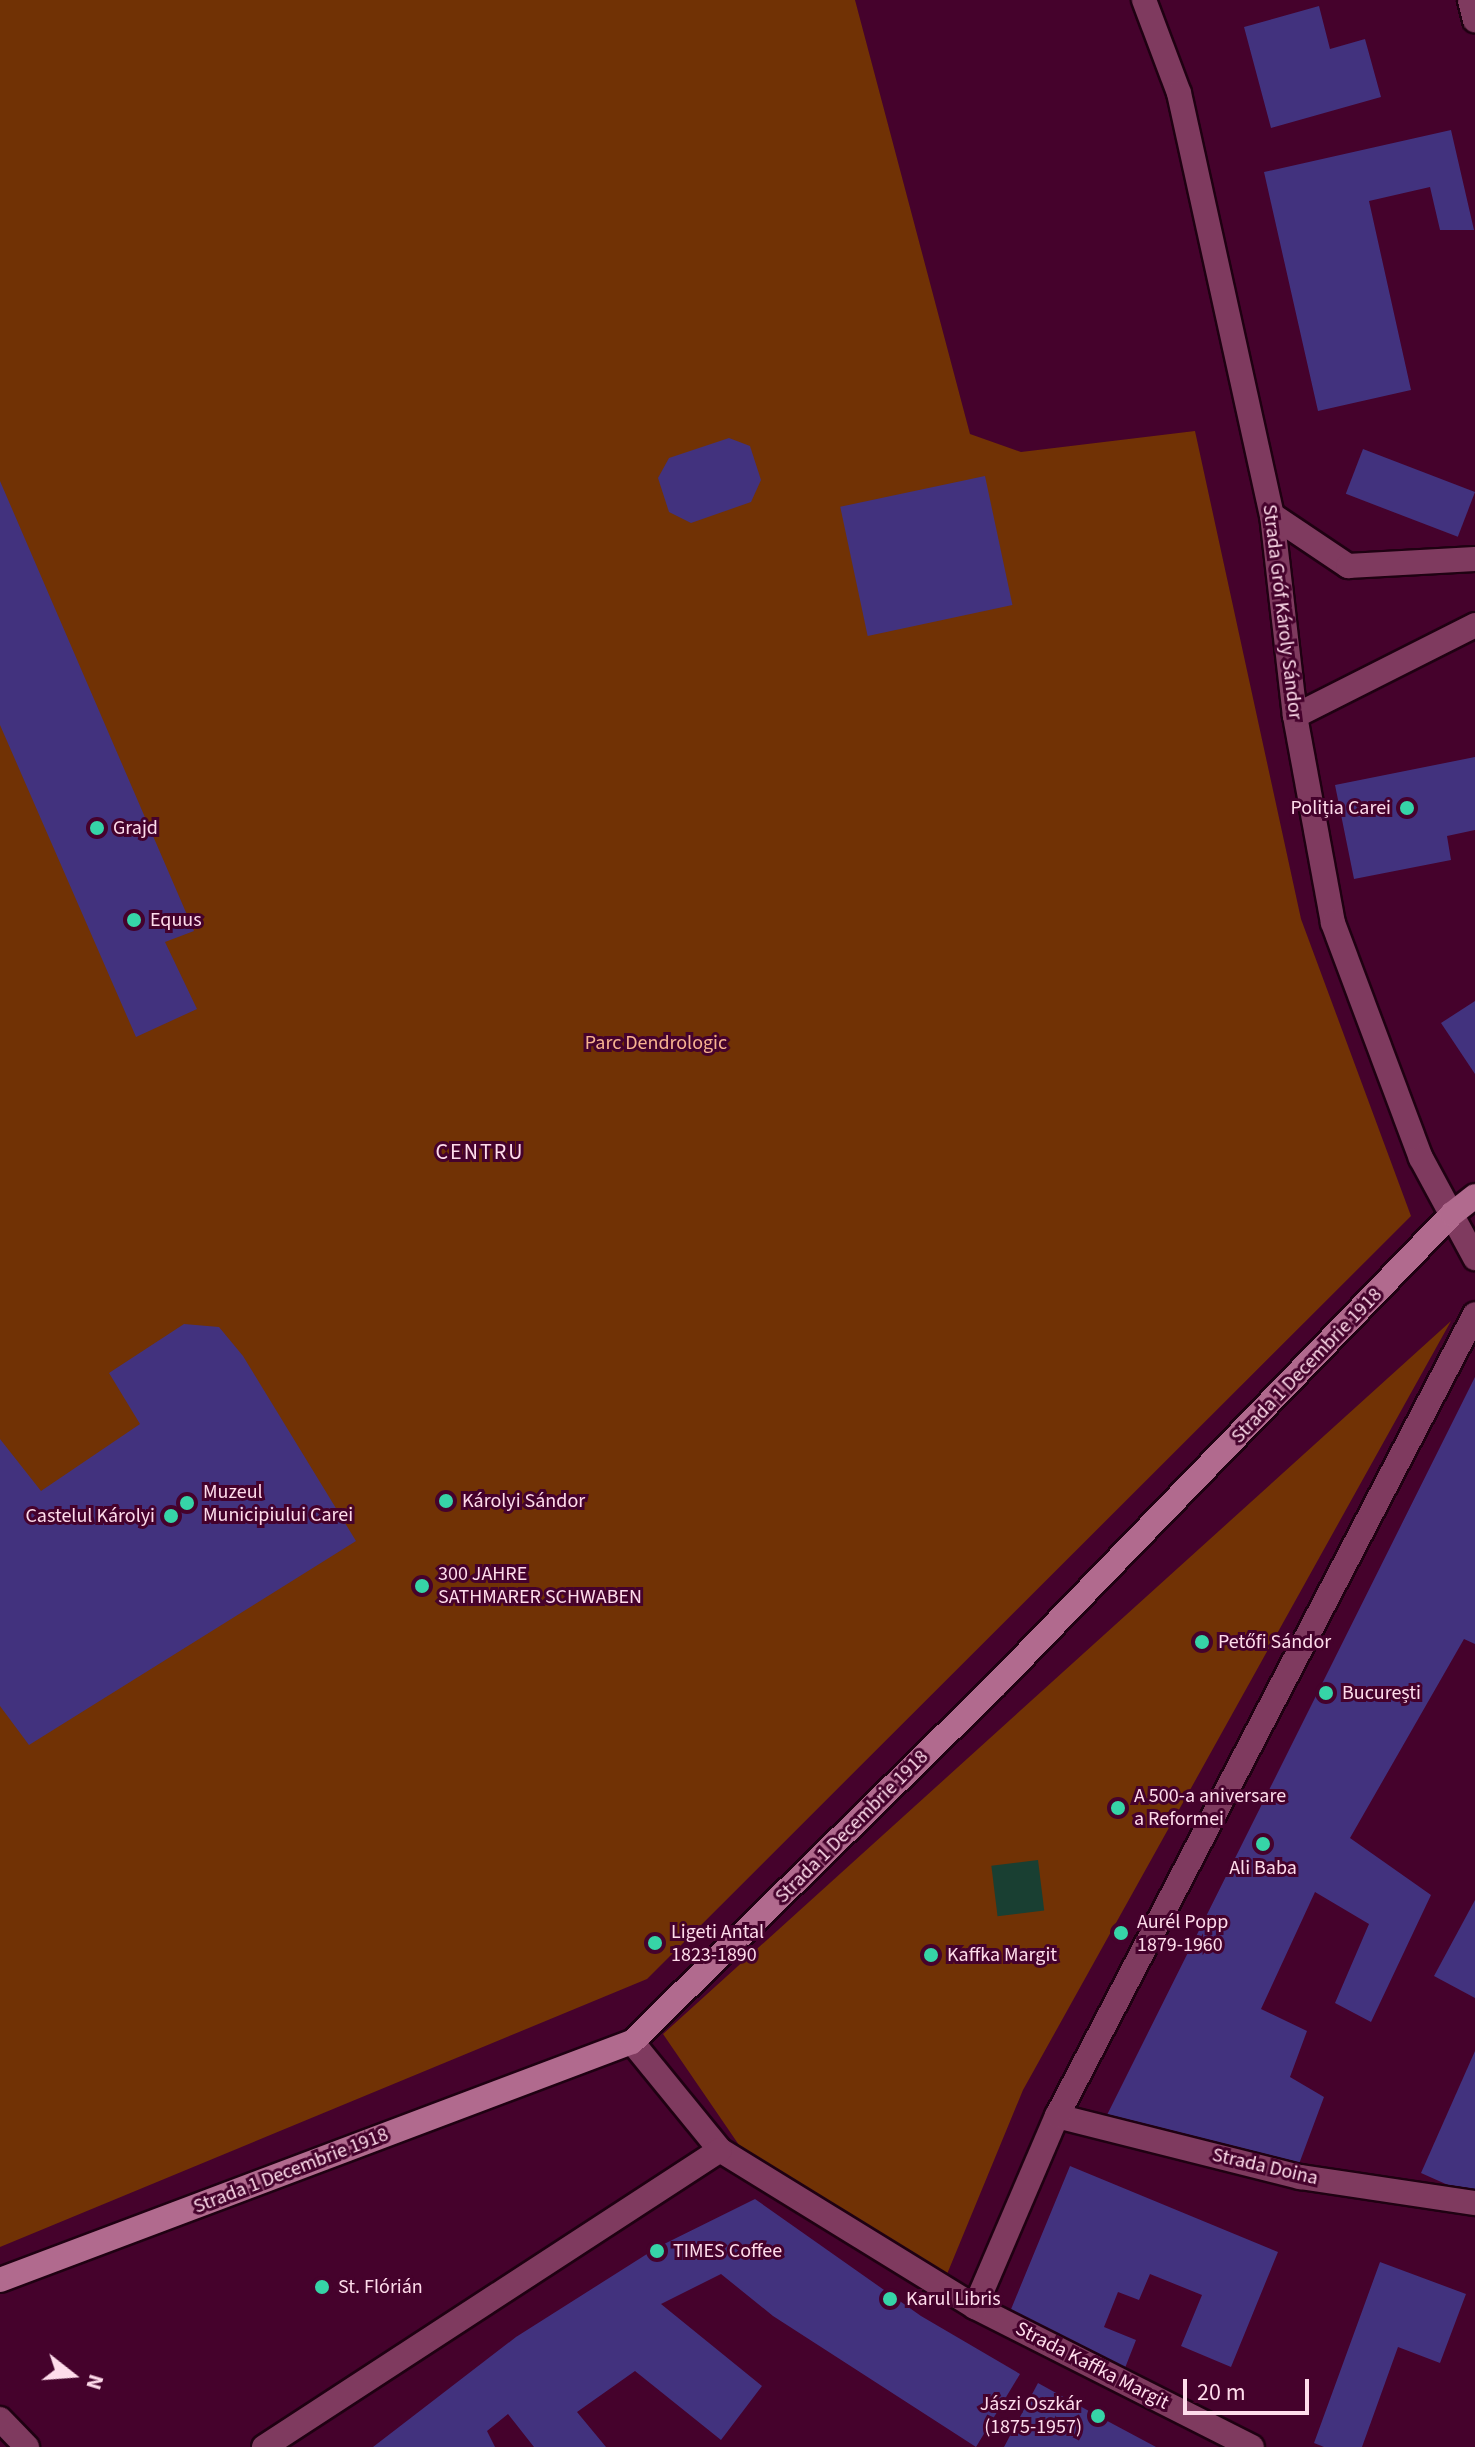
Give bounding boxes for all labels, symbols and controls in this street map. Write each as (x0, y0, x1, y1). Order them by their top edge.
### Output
street label: Strada Gróf Károly Sándor (1257, 503, 1307, 721)
place label: Poliția Carei (1290, 796, 1391, 820)
marker: Poliția Carei (1398, 799, 1416, 817)
place label: Grajd (113, 816, 158, 840)
marker: Grajd (88, 819, 106, 837)
place label: Equus (150, 908, 202, 932)
marker: Equus (125, 911, 143, 929)
park label: Parc Dendrologic (585, 1031, 727, 1055)
district label: CENTRU (436, 1140, 524, 1166)
street label: Strada 1 Decembrie 1918 (1227, 1283, 1387, 1449)
place label: Muzeul Municipiului Carei (203, 1480, 353, 1527)
place label: Károlyi Sándor (462, 1489, 585, 1513)
marker: Károlyi Sándor (437, 1492, 455, 1510)
marker: Muzeul Municipiului Carei (178, 1494, 196, 1512)
place label: Castelul Károlyi (25, 1504, 155, 1528)
marker: Castelul Károlyi (162, 1507, 180, 1525)
place label: 300 JAHRE SATHMARER SCHWABEN (438, 1562, 642, 1609)
marker: 300 JAHRE SATHMARER SCHWABEN (413, 1577, 431, 1595)
place label: Petőfi Sándor (1218, 1630, 1331, 1654)
marker: Petőfi Sándor (1193, 1633, 1211, 1651)
place label: București (1342, 1681, 1421, 1705)
marker: București (1317, 1684, 1335, 1702)
street label: Strada 1 Decembrie 1918 (770, 1745, 934, 1909)
place label: A 500-a aniversare a Reformei (1134, 1784, 1286, 1831)
marker: A 500-a aniversare a Reformei (1109, 1799, 1127, 1817)
marker: Ali Baba (1254, 1835, 1272, 1853)
place label: Ali Baba (1229, 1856, 1297, 1880)
place label: Aurél Popp 1879-1960 (1137, 1910, 1228, 1957)
place label: Ligeti Antal 1823-1890 (671, 1920, 764, 1967)
marker: Aurél Popp 1879-1960 (1112, 1924, 1130, 1942)
marker: Ligeti Antal 1823-1890 (646, 1934, 664, 1952)
place label: Kaffka Margit (947, 1943, 1057, 1967)
marker: Kaffka Margit (922, 1946, 940, 1964)
street label: Strada 1 Decembrie 1918 (190, 2123, 392, 2219)
street label: Strada Doina (1210, 2143, 1320, 2191)
place label: TIMES Coffee (673, 2239, 782, 2263)
marker: TIMES Coffee (648, 2242, 666, 2260)
place label: St. Flórián (338, 2275, 423, 2299)
marker: St. Flórián (313, 2278, 331, 2296)
place label: Karul Libris (906, 2287, 1001, 2311)
marker: Karul Libris (881, 2290, 899, 2308)
street label: Strada Kaffka Margit (1011, 2317, 1173, 2415)
north arrow (32, 2335, 112, 2415)
scale bar (1187, 2363, 1313, 2413)
text: N (78, 2370, 112, 2394)
text: 20 m (1197, 2375, 1246, 2410)
place label: Jászi Oszkár (1875-1957) (980, 2392, 1082, 2439)
marker: Jászi Oszkár (1875-1957) (1089, 2407, 1107, 2425)

